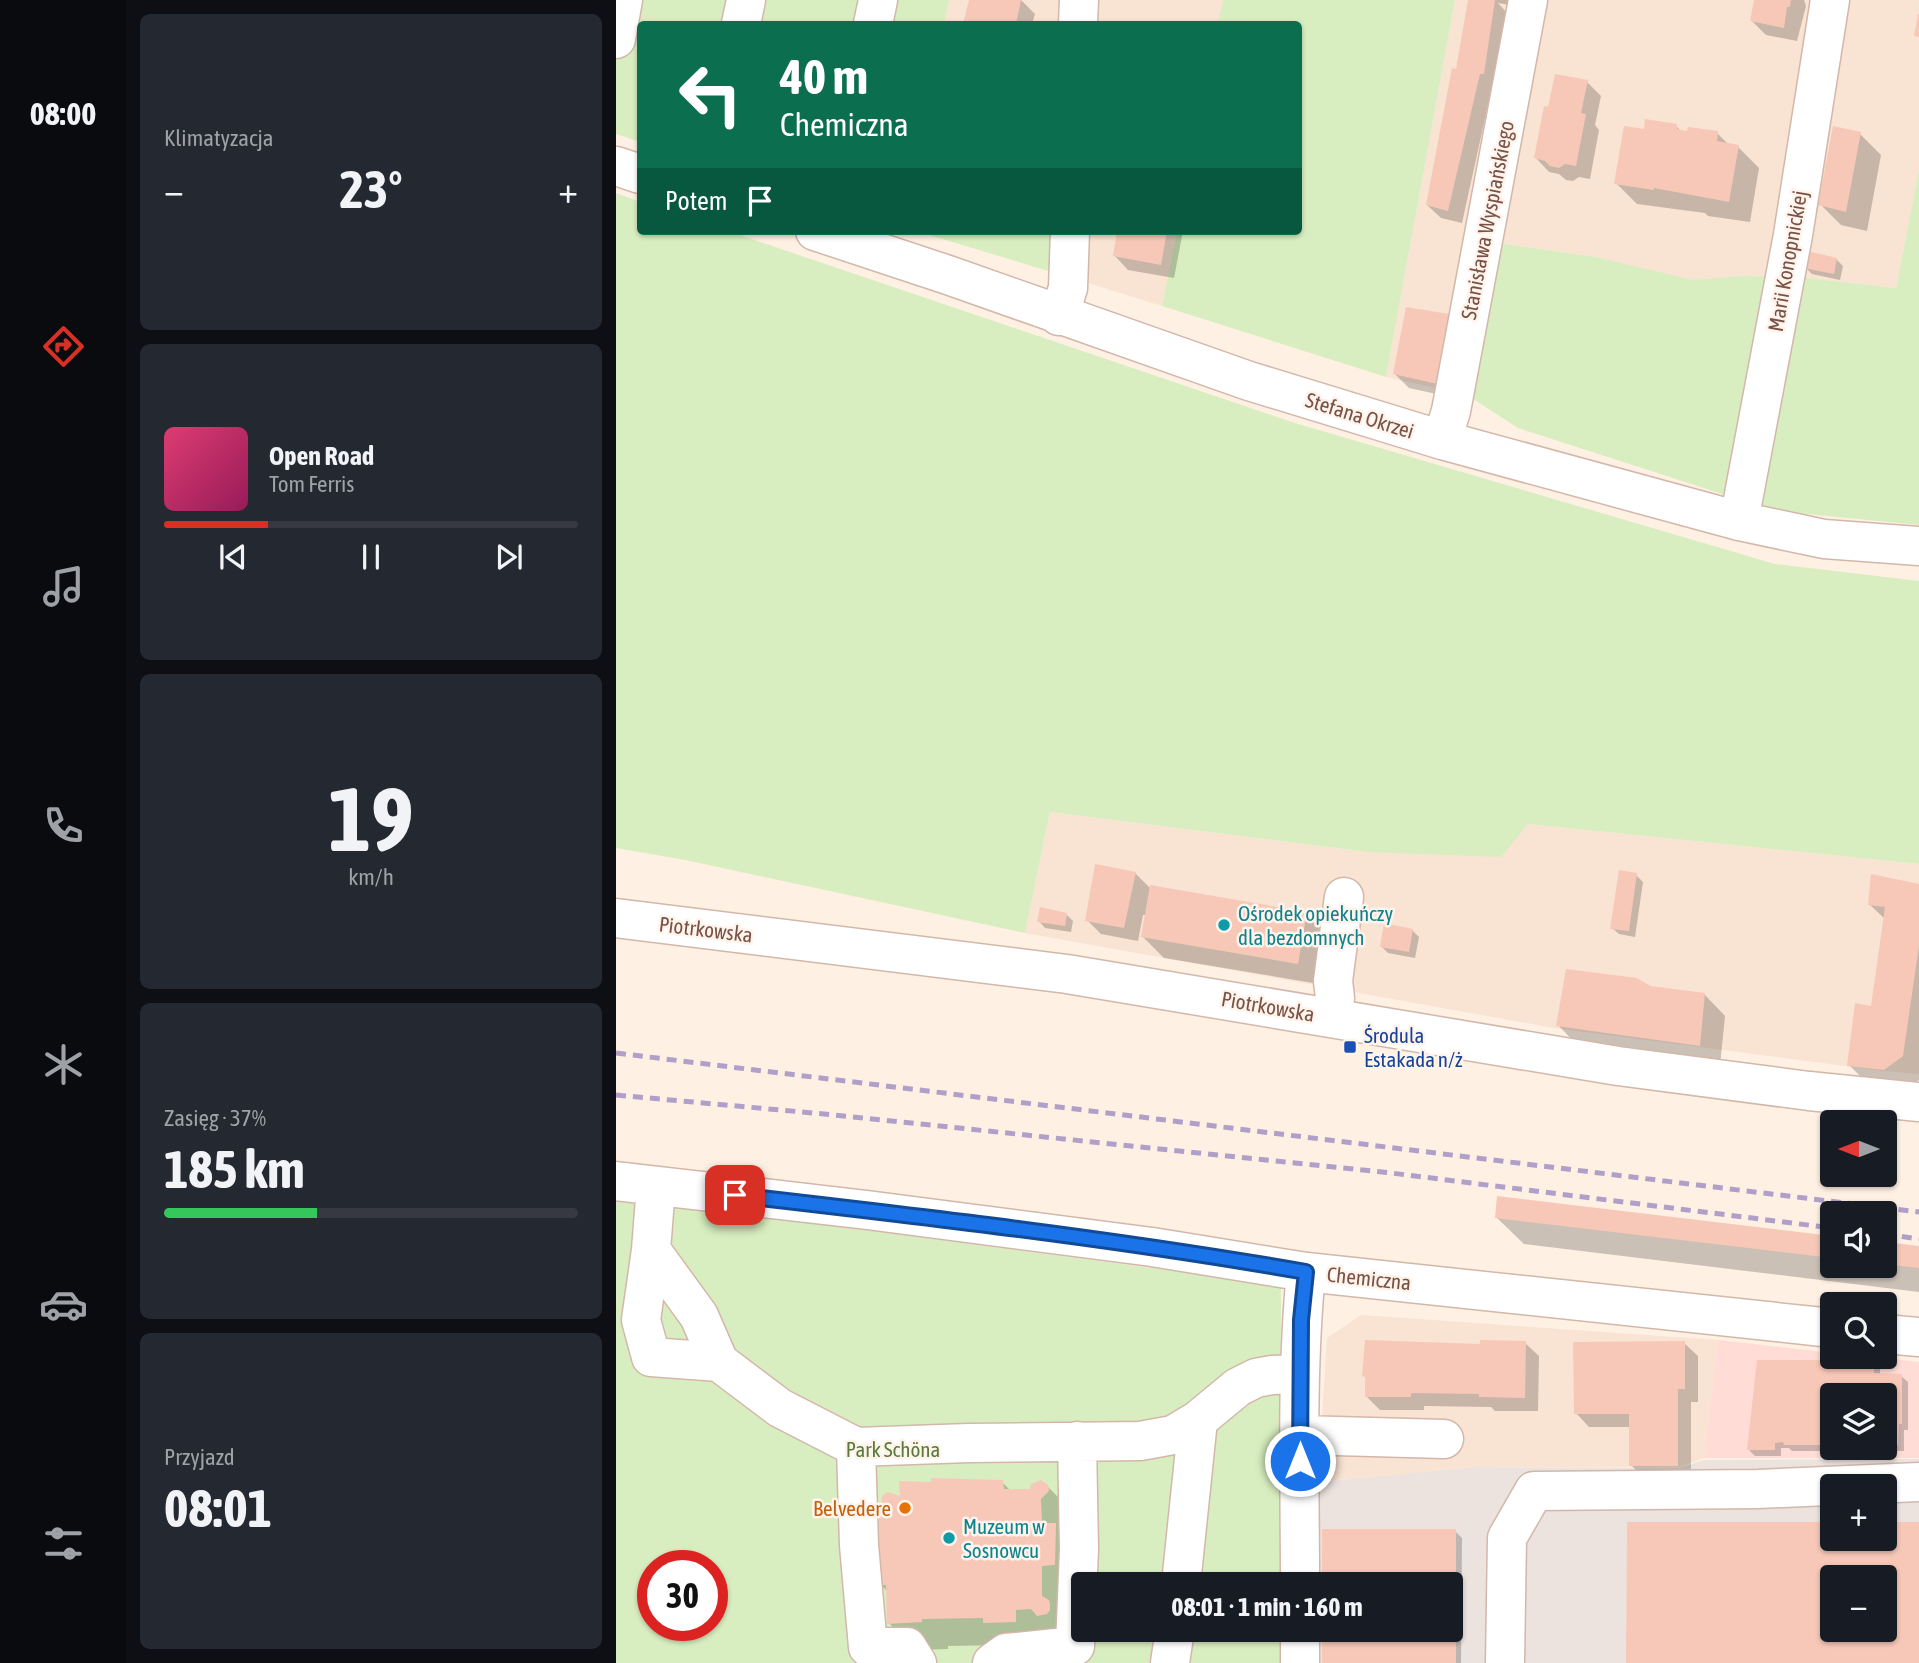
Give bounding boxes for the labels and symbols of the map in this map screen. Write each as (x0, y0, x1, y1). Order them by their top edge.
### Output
street label: Stanisława Wyspiańskiego (1456, 118, 1518, 322)
street label: Marii Konopnickiej (1763, 189, 1811, 333)
street label: Stefana Okrzei (1303, 387, 1417, 443)
place label: Ośrodek opiekuńczy dla bezdomnych (1238, 901, 1393, 949)
street label: Piotrkowska (658, 911, 754, 947)
marker: Ośrodek opiekuńczy dla bezdomnych (1216, 917, 1232, 933)
street label: Piotrkowska (1220, 986, 1316, 1026)
place label: Środula Estakada n/ż (1364, 1023, 1463, 1071)
marker: Środula Estakada n/ż (1342, 1039, 1358, 1055)
north arrow (1820, 1110, 1897, 1186)
pin (705, 1165, 765, 1225)
street label: Chemiczna (1326, 1262, 1412, 1294)
position arrow (1263, 1424, 1337, 1498)
park label: Park Schöna (846, 1437, 940, 1461)
place label: Belvedere (813, 1496, 891, 1520)
marker: Belvedere (897, 1500, 913, 1516)
place label: Muzeum w Sosnowcu (963, 1514, 1045, 1562)
marker: Muzeum w Sosnowcu (941, 1530, 957, 1546)
speed limit sign: 30 (637, 1550, 728, 1641)

